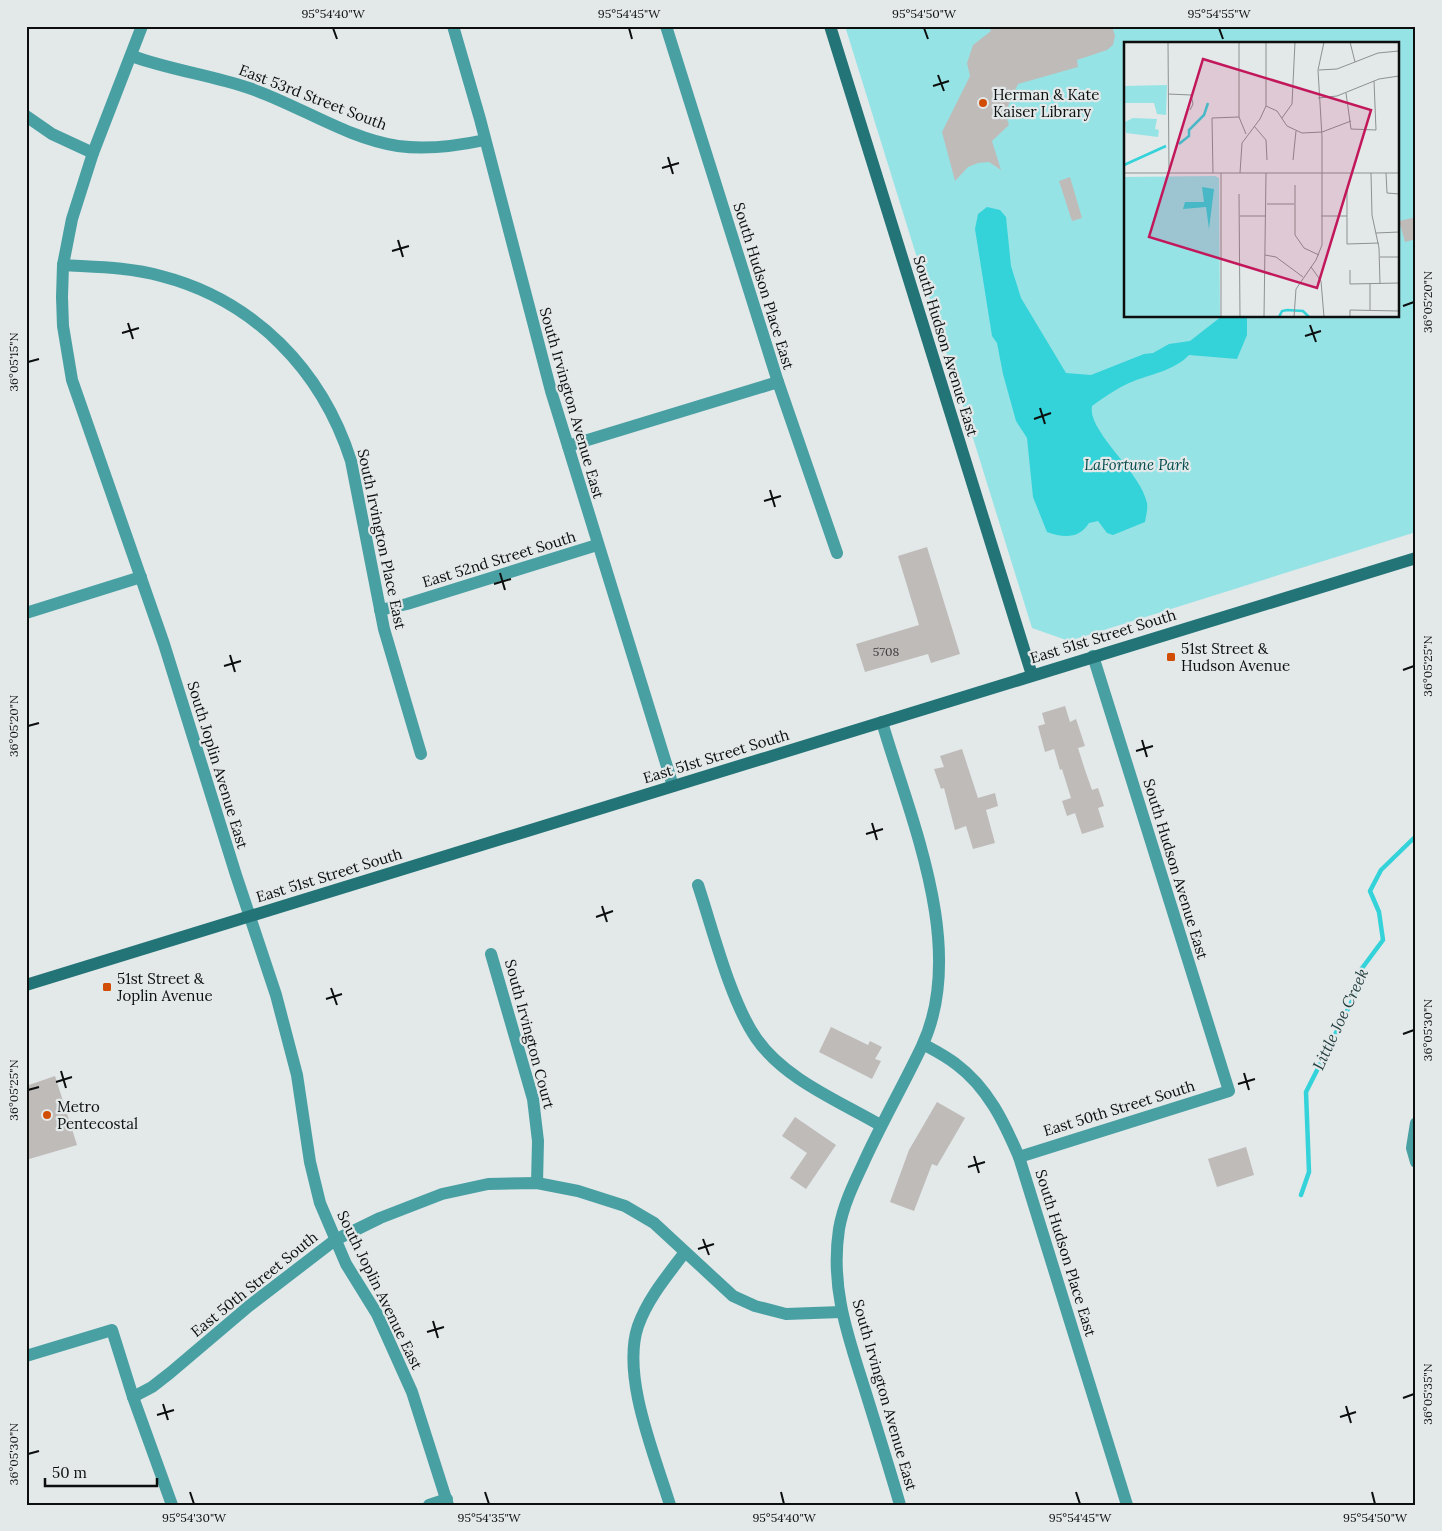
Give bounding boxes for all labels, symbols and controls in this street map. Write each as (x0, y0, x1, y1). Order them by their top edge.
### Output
text: 95°54'40"W (301, 6, 366, 21)
text: 95°54'45"W (598, 6, 661, 21)
text: 95°54'50"W (892, 6, 957, 21)
text: 95°54'55"W (1188, 6, 1252, 21)
inset map (1124, 42, 1400, 318)
street label: East 53rd Street South (236, 60, 390, 134)
place label: Herman & Kate Kaiser Library (993, 85, 1099, 121)
marker: Herman & Kate Kaiser Library (977, 97, 989, 109)
street label: South Hudson Place East (730, 200, 799, 372)
street label: South Hudson Avenue East (909, 253, 983, 439)
text: 36°05'20"N (1420, 271, 1435, 333)
street label: South Irvington Avenue East (536, 305, 608, 501)
text: 36°05'15"N (6, 332, 21, 392)
street label: South Irvington Place East (354, 447, 410, 631)
park label: LaFortune Park (1084, 455, 1190, 474)
street label: East 52nd Street South (420, 527, 578, 591)
street label: East 51st Street South (1028, 605, 1178, 667)
text: 36°05'25"N (1420, 635, 1435, 697)
place label: 51st Street & Hudson Avenue (1181, 639, 1290, 675)
house number: 5708 (873, 644, 899, 659)
marker: 51st Street & Hudson Avenue (1165, 651, 1177, 663)
street label: South Joplin Avenue East (183, 679, 253, 851)
text: 36°05'20"N (6, 695, 21, 757)
street label: East 51st Street South (641, 725, 791, 787)
street label: South Hudson Avenue East (1139, 776, 1213, 962)
street label: East 51st Street South (254, 844, 404, 906)
street label: South Irvington Court (501, 957, 559, 1111)
water label: Little Joe Creek (1308, 965, 1372, 1073)
place label: 51st Street & Joplin Avenue (116, 969, 213, 1005)
marker: 51st Street & Joplin Avenue (101, 981, 113, 993)
text: 36°05'30"N (1420, 999, 1435, 1061)
text: 36°05'25"N (6, 1059, 21, 1121)
street label: East 50th Street South (1041, 1076, 1197, 1140)
place label: Metro Pentecostal (57, 1097, 138, 1133)
marker: Metro Pentecostal (41, 1109, 53, 1121)
street label: South Hudson Place East (1032, 1167, 1101, 1339)
street label: South Joplin Avenue East (333, 1208, 427, 1373)
street label: East 50th Street South (187, 1227, 321, 1341)
street label: South Irvington Avenue East (849, 1297, 921, 1493)
text: 36°05'35"N (1420, 1363, 1435, 1425)
text: 36°05'30"N (6, 1423, 21, 1485)
scale bar (45, 1456, 158, 1488)
text: 50 m (52, 1463, 87, 1482)
text: 95°54'30"W (162, 1510, 227, 1525)
text: 95°54'35"W (457, 1510, 522, 1525)
text: 95°54'40"W (752, 1510, 817, 1525)
text: 95°54'45"W (1049, 1510, 1112, 1525)
text: 95°54'50"W (1343, 1510, 1408, 1525)

